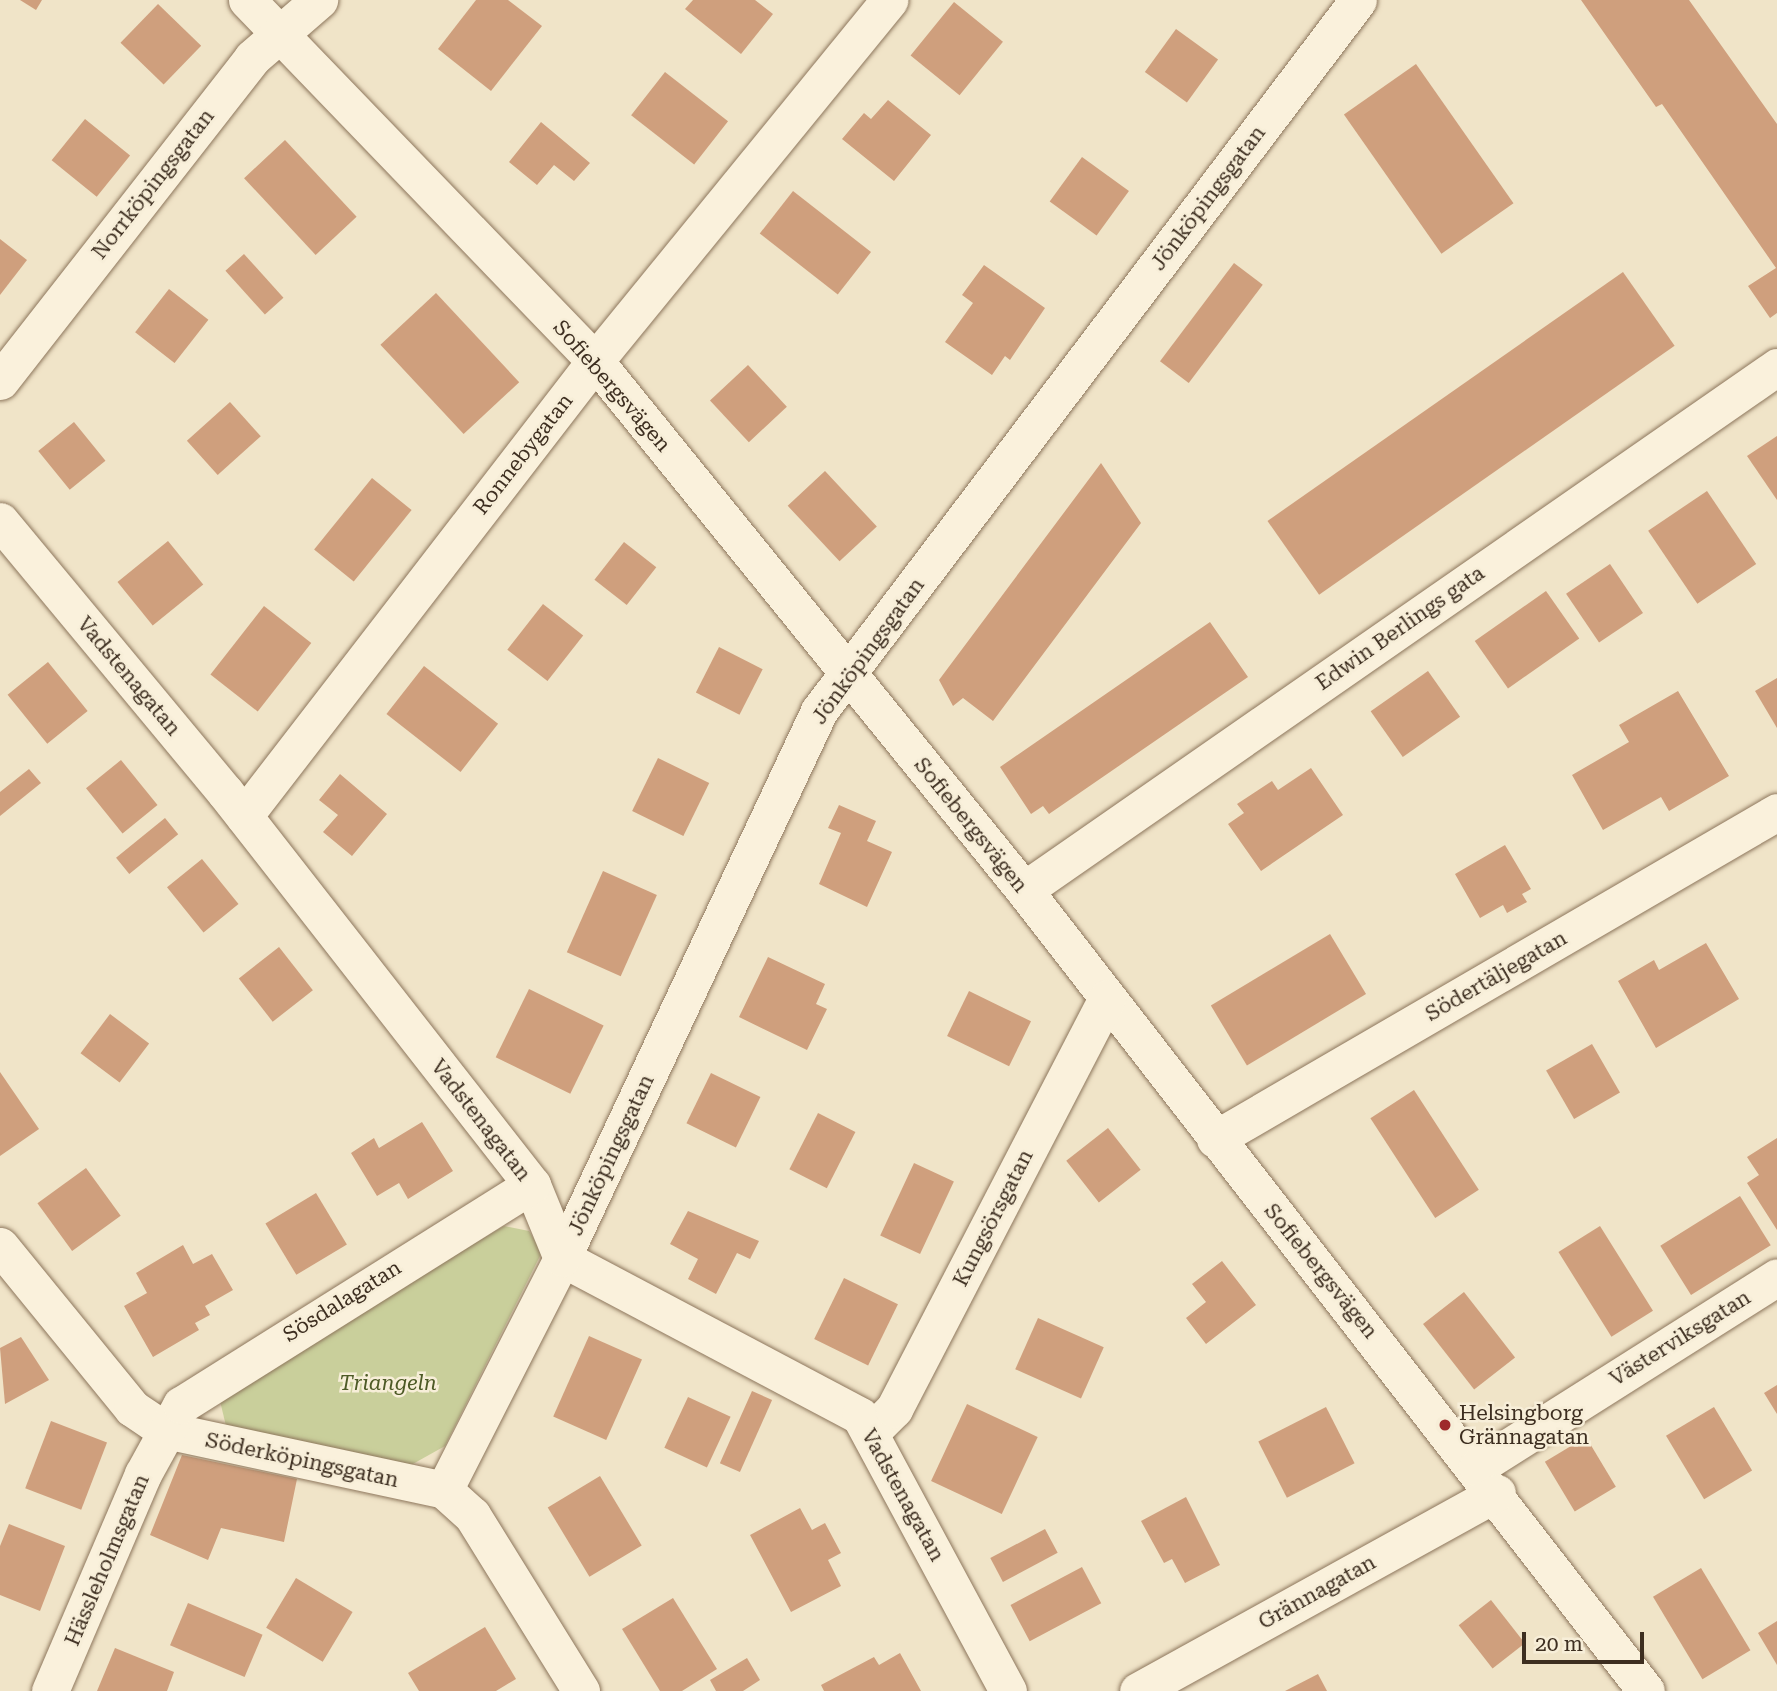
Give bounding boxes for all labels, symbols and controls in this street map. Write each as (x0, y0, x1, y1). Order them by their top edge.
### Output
street label: Norrköpingsgatan (87, 104, 219, 264)
street label: Jönköpingsgatan (1145, 121, 1271, 275)
street label: Sofiebergsvägen (548, 315, 676, 457)
street label: Ronnebygatan (468, 389, 578, 519)
street label: Edwin Berlings gata (1311, 560, 1489, 696)
street label: Jönköpingsgatan (807, 573, 929, 729)
street label: Vadstenagatan (72, 611, 186, 741)
street label: Sofiebergsvägen (909, 753, 1033, 897)
street label: Södertäljegatan (1421, 925, 1571, 1027)
street label: Vadstenagatan (426, 1054, 536, 1186)
street label: Jönköpingsgatan (563, 1071, 659, 1239)
street label: Kungsörsgatan (948, 1145, 1038, 1291)
street label: Sofiebergsvägen (1259, 1199, 1383, 1343)
street label: Sösdalagatan (278, 1255, 406, 1347)
street label: Västerviksgatan (1605, 1285, 1755, 1391)
park label: Triangeln (339, 1370, 437, 1396)
place label: Helsingborg Grännagatan (1459, 1400, 1589, 1450)
marker: Helsingborg Grännagatan (1437, 1417, 1453, 1433)
street label: Vadstenagatan (856, 1424, 950, 1566)
street label: Söderköpingsgatan (203, 1427, 401, 1493)
street label: Hässleholmsgatan (59, 1470, 155, 1650)
street label: Grännagatan (1254, 1549, 1380, 1635)
scale bar (1525, 1618, 1648, 1662)
text: 20 m (1535, 1632, 1583, 1656)

